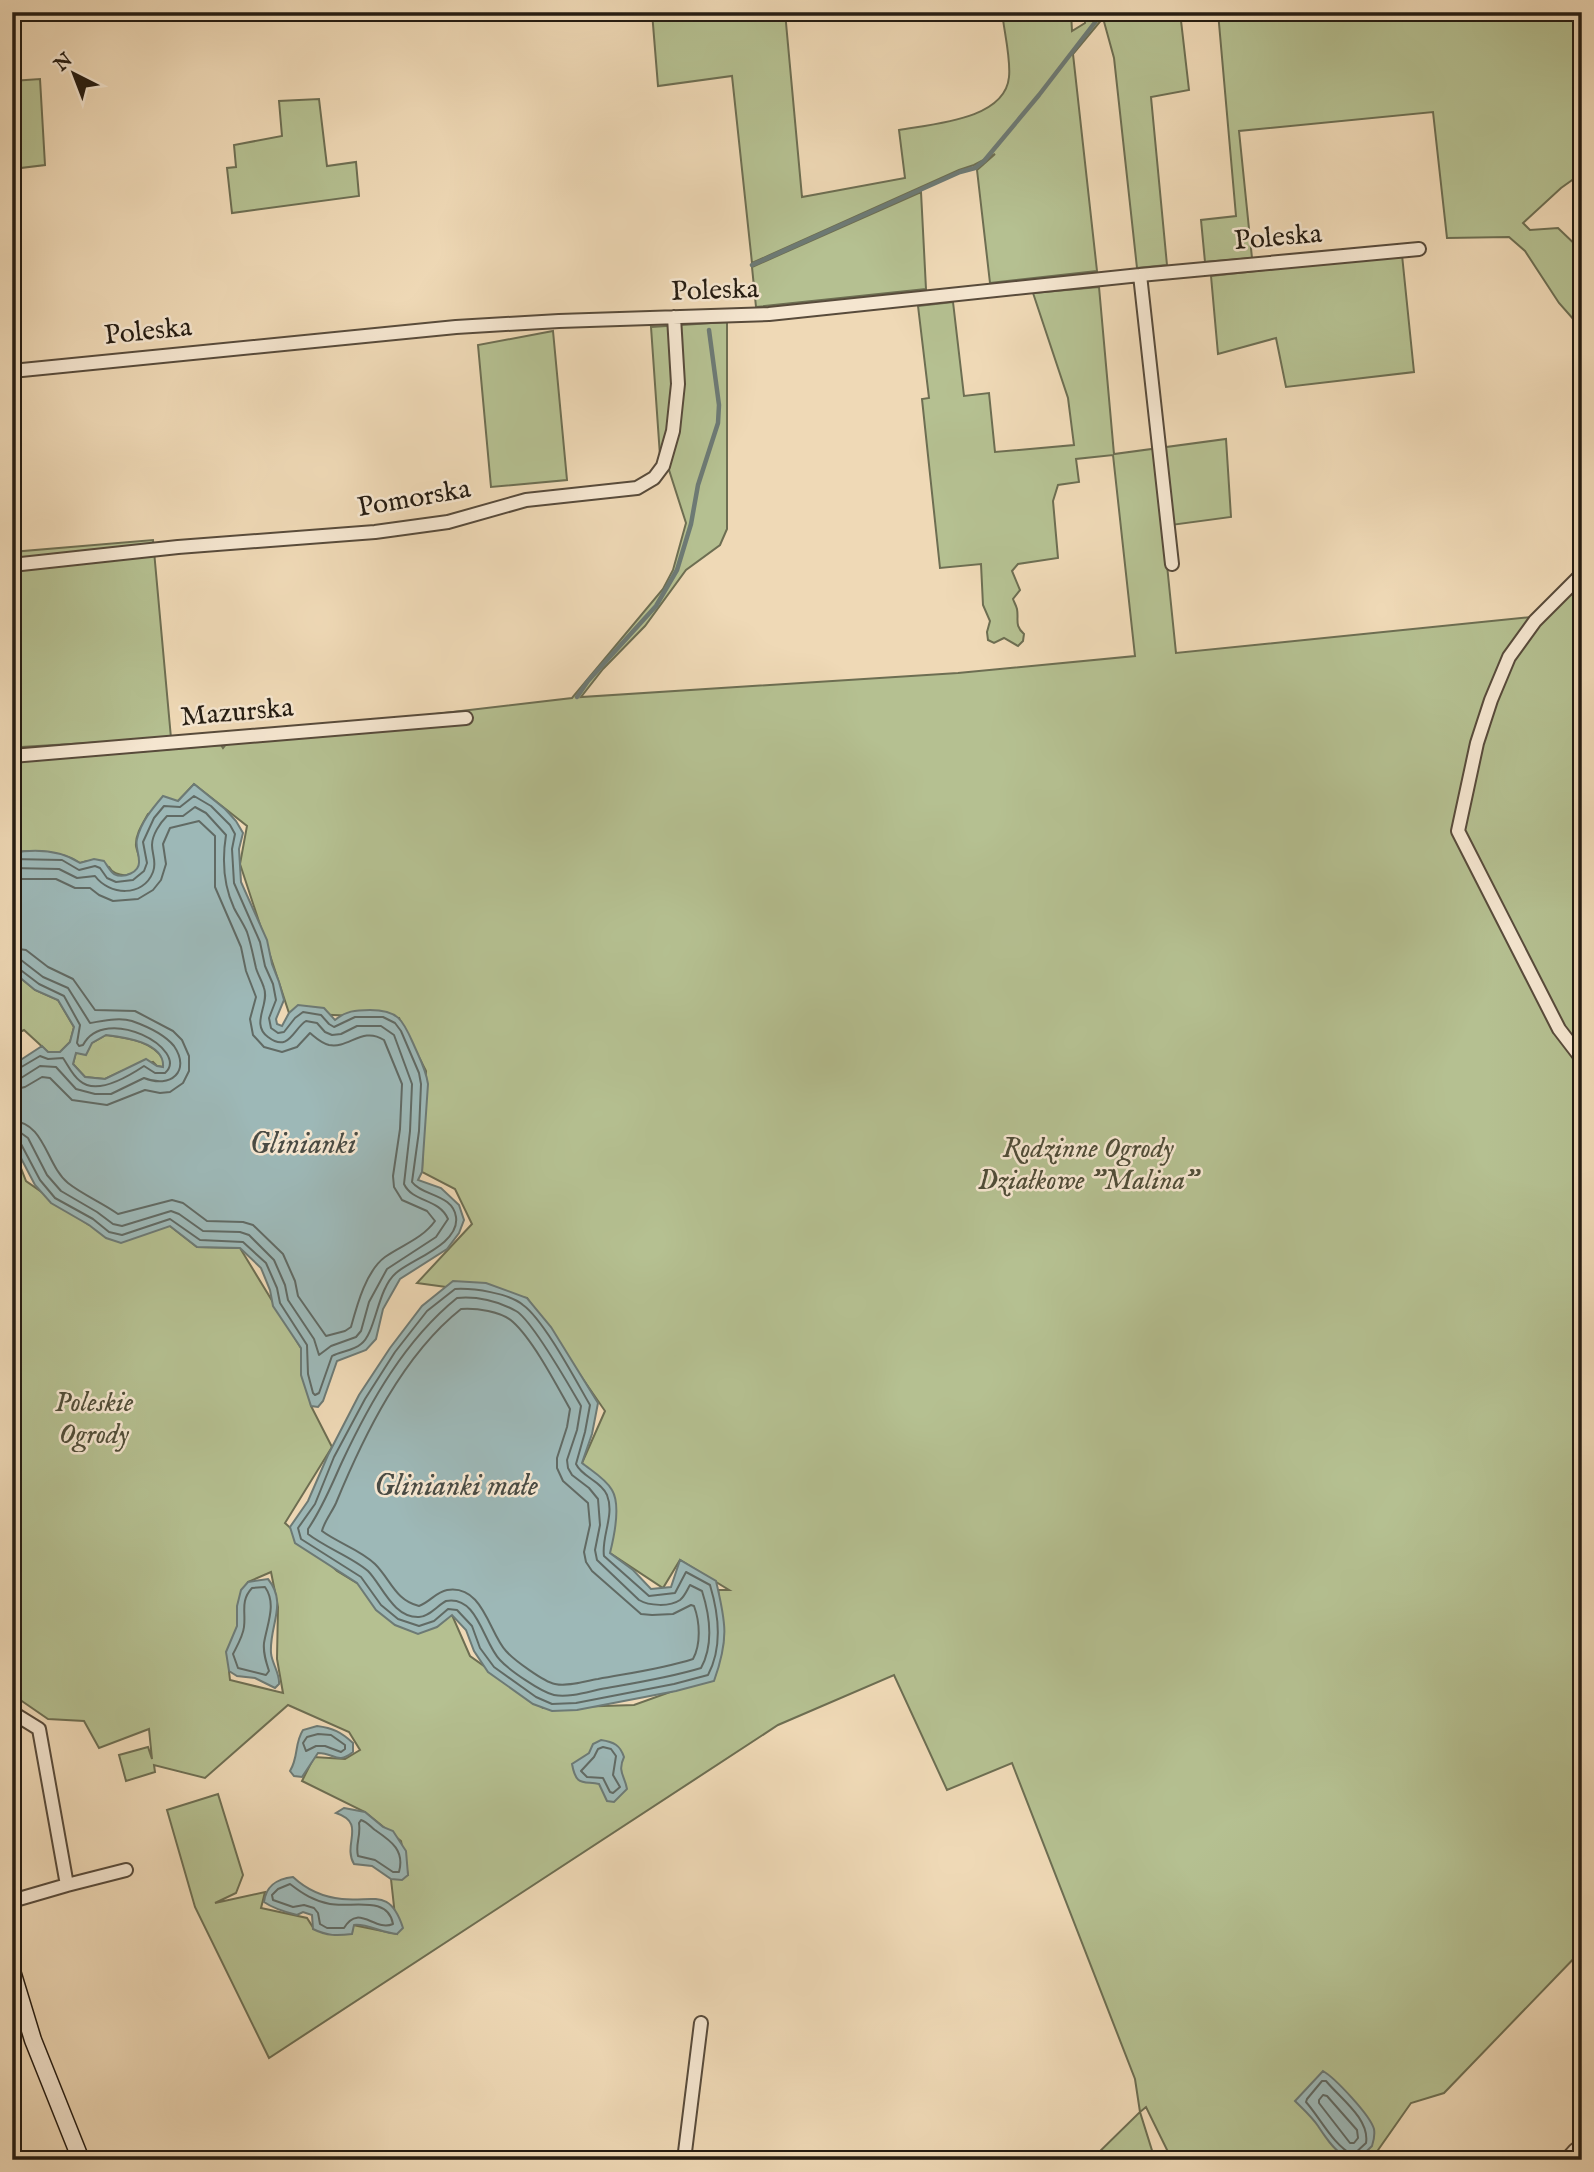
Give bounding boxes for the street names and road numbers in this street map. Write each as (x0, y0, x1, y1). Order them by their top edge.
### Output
street label: Poleska (1233, 217, 1324, 259)
street label: Poleska (670, 272, 760, 310)
street label: Poleska (102, 310, 194, 354)
street label: Pomorska (355, 472, 474, 526)
street label: Mazurska (179, 691, 296, 735)

